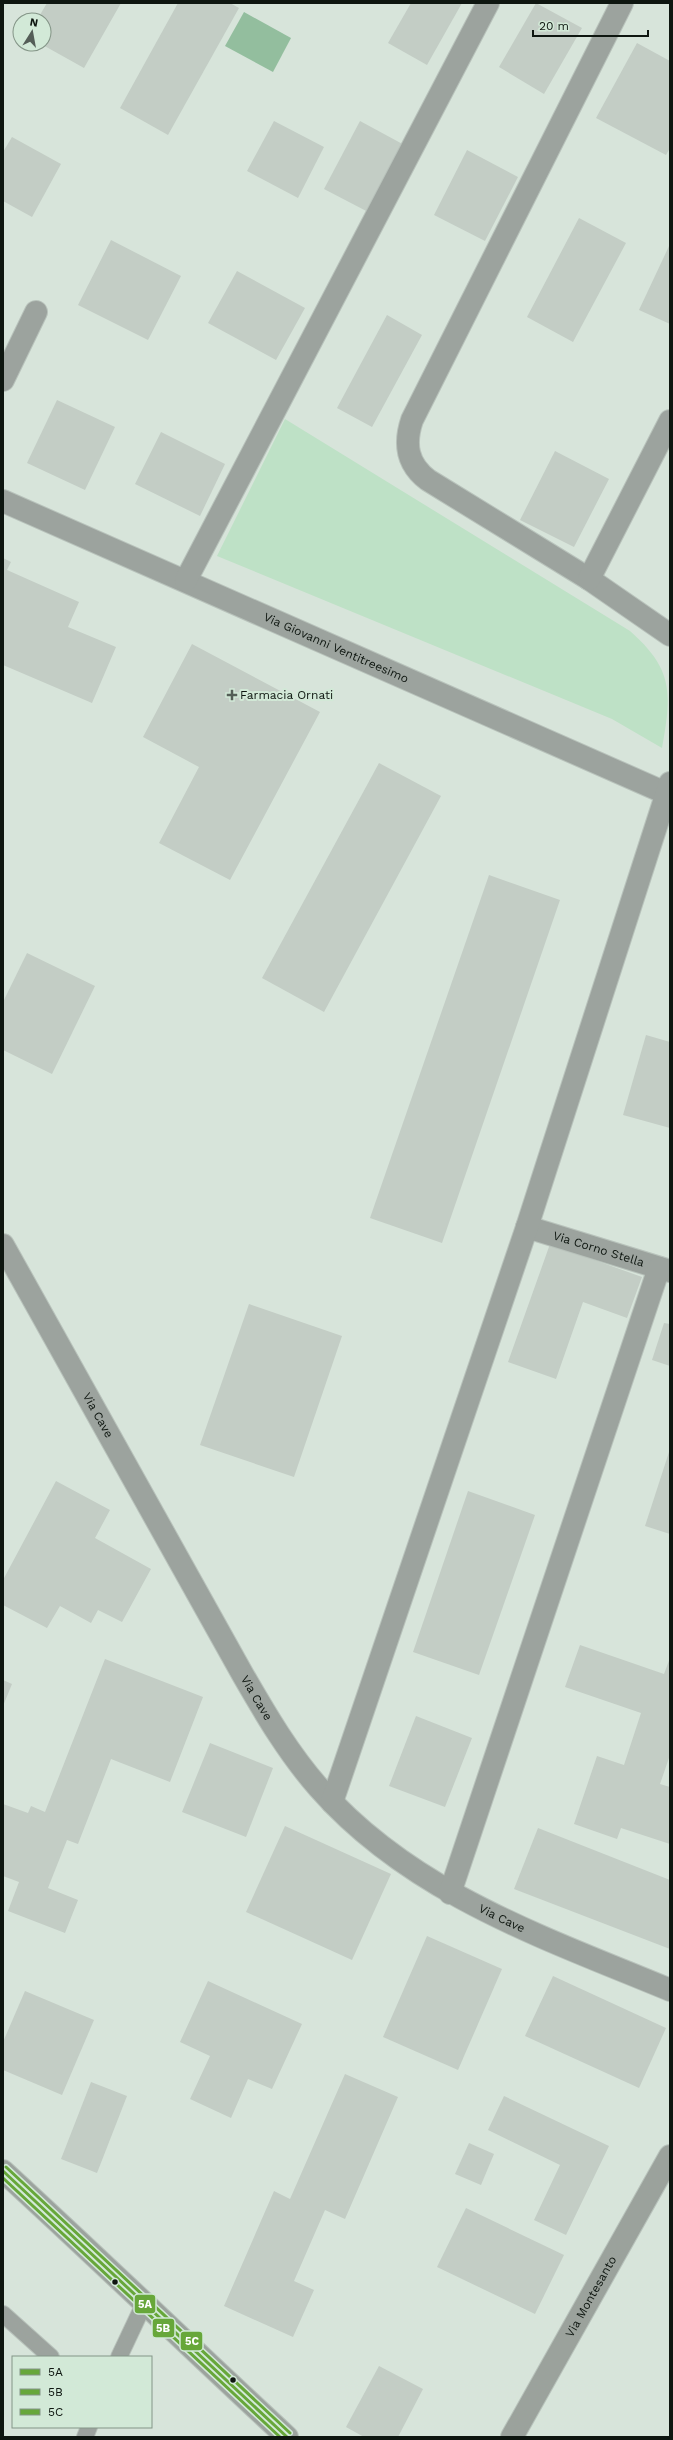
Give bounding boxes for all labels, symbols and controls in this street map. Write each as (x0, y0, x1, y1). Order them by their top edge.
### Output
north arrow (12, 12, 52, 52)
scale bar (533, 12, 648, 38)
text: N (29, 16, 39, 30)
text: 20 m (539, 19, 569, 33)
street label: Via Giovanni Ventitreesimo (261, 610, 411, 686)
place label: Farmacia Ornati (240, 688, 333, 702)
marker: Farmacia Ornati (227, 690, 237, 700)
street label: Via Corno Stella (551, 1228, 646, 1270)
street label: Via Cave (80, 1390, 116, 1440)
street label: Via Cave (238, 1673, 275, 1723)
street label: Via Cave (476, 1901, 527, 1935)
street label: Via Montesanto (563, 2254, 619, 2340)
unlabelled marker (110, 2277, 120, 2287)
line badge: 5A (134, 2294, 156, 2314)
text: 5A (138, 2298, 152, 2311)
line badge: 5B (152, 2318, 175, 2338)
text: 5B (156, 2322, 170, 2335)
line badge: 5C (180, 2331, 203, 2351)
text: 5C (185, 2335, 199, 2348)
legend (12, 2356, 152, 2428)
text: 5A (48, 2365, 63, 2379)
unlabelled marker (228, 2375, 238, 2385)
text: 5B (48, 2385, 63, 2399)
text: 5C (48, 2405, 63, 2419)

